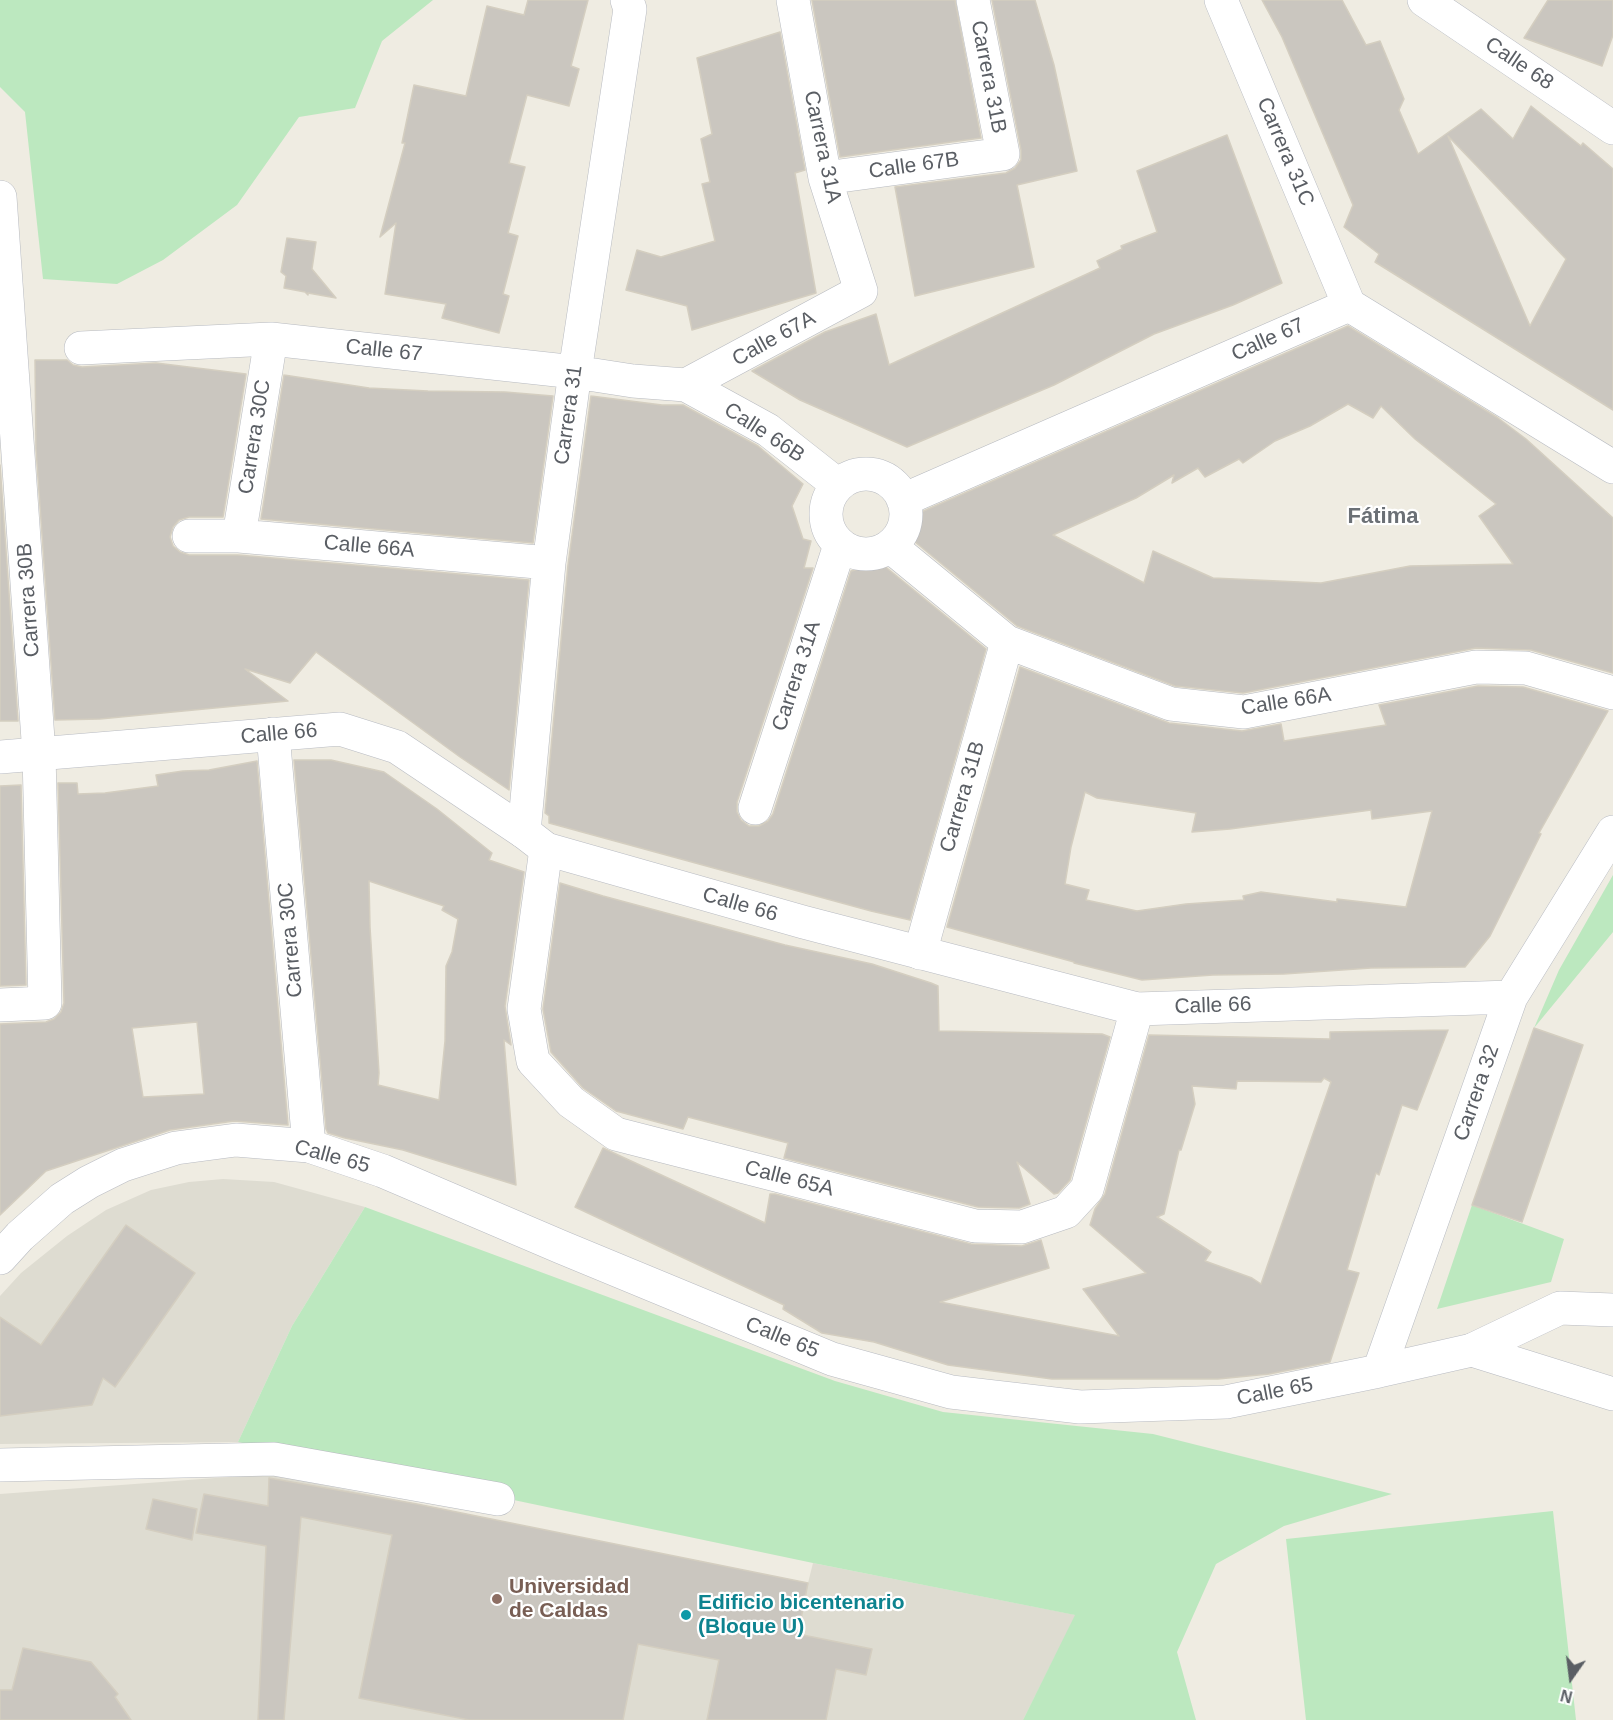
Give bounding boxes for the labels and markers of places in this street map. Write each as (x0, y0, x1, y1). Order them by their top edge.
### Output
place label: Universidad de Caldas (509, 1574, 629, 1624)
place label: Edificio bicentenario (Bloque U) (698, 1590, 905, 1640)
marker: Universidad de Caldas (490, 1592, 504, 1606)
marker: Edificio bicentenario (Bloque U) (679, 1608, 693, 1622)

